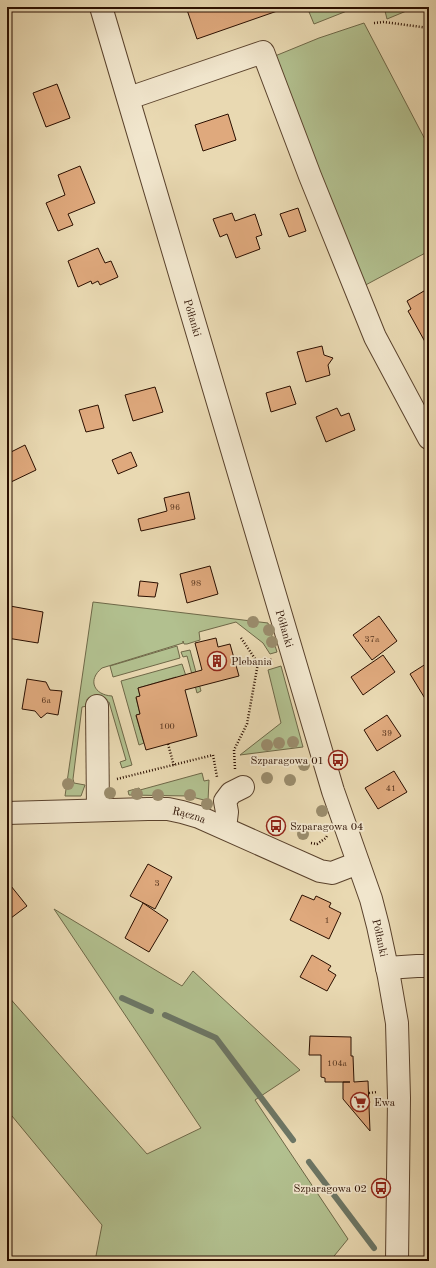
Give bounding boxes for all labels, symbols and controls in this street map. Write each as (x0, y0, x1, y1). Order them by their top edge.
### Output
street label: Półłanki (181, 298, 202, 338)
house number: 96 (170, 503, 180, 512)
house number: 98 (191, 579, 201, 588)
street label: Półłanki (273, 609, 294, 649)
house number: 37a (365, 635, 380, 644)
building icon: Plebania (206, 650, 228, 672)
place label: Plebania (231, 657, 272, 668)
house number: 6a (41, 696, 51, 705)
house number: 100 (159, 722, 175, 731)
house number: 39 (382, 729, 392, 738)
bus stop icon: Szparagowa 01 (327, 749, 349, 771)
place label: Szparagowa 01 (251, 756, 324, 767)
house number: 41 (386, 784, 396, 793)
street label: Rączna (171, 806, 208, 827)
bus stop icon: Szparagowa 04 (265, 815, 287, 837)
place label: Szparagowa 04 (290, 822, 363, 833)
house number: 3 (154, 879, 160, 888)
house number: 1 (324, 916, 330, 925)
street label: Półłanki (369, 918, 389, 958)
house number: 104a (327, 1059, 348, 1068)
supermarket icon: Ewa (349, 1091, 371, 1113)
place label: Ewa (374, 1098, 396, 1109)
bus stop icon: Szparagowa 02 (370, 1177, 392, 1199)
place label: Szparagowa 02 (294, 1184, 367, 1195)

